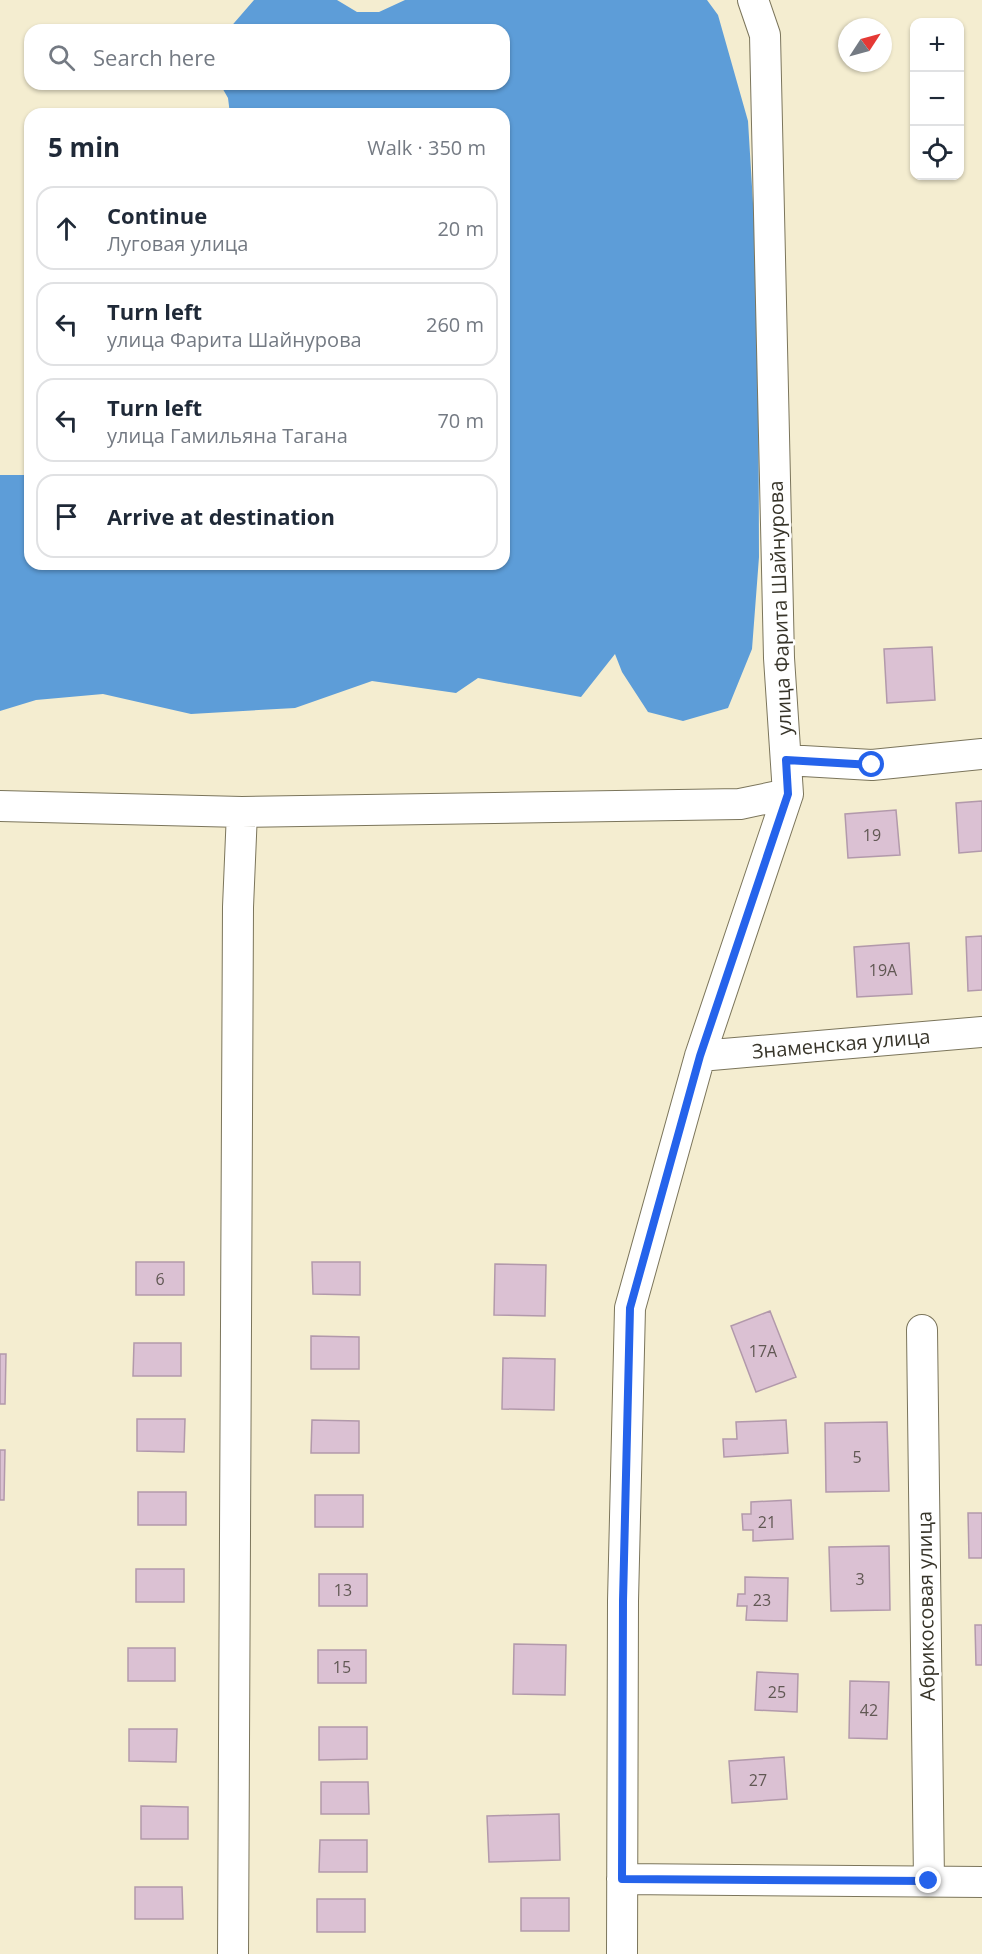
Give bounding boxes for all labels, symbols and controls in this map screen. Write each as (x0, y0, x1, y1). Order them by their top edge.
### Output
north arrow (838, 18, 892, 72)
map controls (910, 18, 964, 180)
button: + (910, 18, 964, 72)
search box (24, 24, 510, 90)
icon: search (45, 41, 78, 74)
text: Search here (93, 42, 216, 72)
button: − (910, 72, 964, 126)
button: locate (910, 126, 964, 180)
text: 5 min (48, 129, 120, 165)
text: Walk · 350 m (367, 134, 486, 161)
text: Continue (107, 200, 207, 230)
icon: ahead (50, 212, 83, 245)
text: 20 m (437, 215, 484, 242)
text: Луговая улица (107, 230, 248, 257)
text: Turn left (107, 296, 202, 326)
icon: left (50, 308, 83, 341)
text: 260 m (426, 311, 484, 338)
text: улица Фарита Шайнурова (107, 326, 362, 353)
text: Turn left (107, 392, 202, 422)
icon: left (50, 404, 83, 437)
text: 70 m (437, 407, 484, 434)
text: улица Гамильяна Тагана (107, 422, 348, 449)
street label: улица Фарита Шайнурова (762, 480, 797, 736)
icon: arrive (50, 500, 83, 533)
text: Arrive at destination (107, 501, 335, 531)
route start (858, 751, 884, 777)
house number: 19 (863, 824, 881, 846)
house number: 19А (869, 959, 898, 981)
street label: Знаменская улица (751, 1022, 931, 1065)
house number: 6 (155, 1268, 165, 1290)
house number: 17А (749, 1340, 778, 1362)
house number: 5 (852, 1446, 862, 1468)
house number: 21 (758, 1511, 776, 1533)
street label: Абрикосовая улица (910, 1511, 941, 1701)
house number: 3 (855, 1568, 865, 1590)
house number: 13 (334, 1579, 352, 1601)
house number: 23 (753, 1589, 771, 1611)
house number: 15 (333, 1656, 351, 1678)
house number: 25 (768, 1681, 786, 1703)
house number: 42 (860, 1699, 878, 1721)
house number: 27 (749, 1769, 767, 1791)
route end (915, 1867, 941, 1893)

